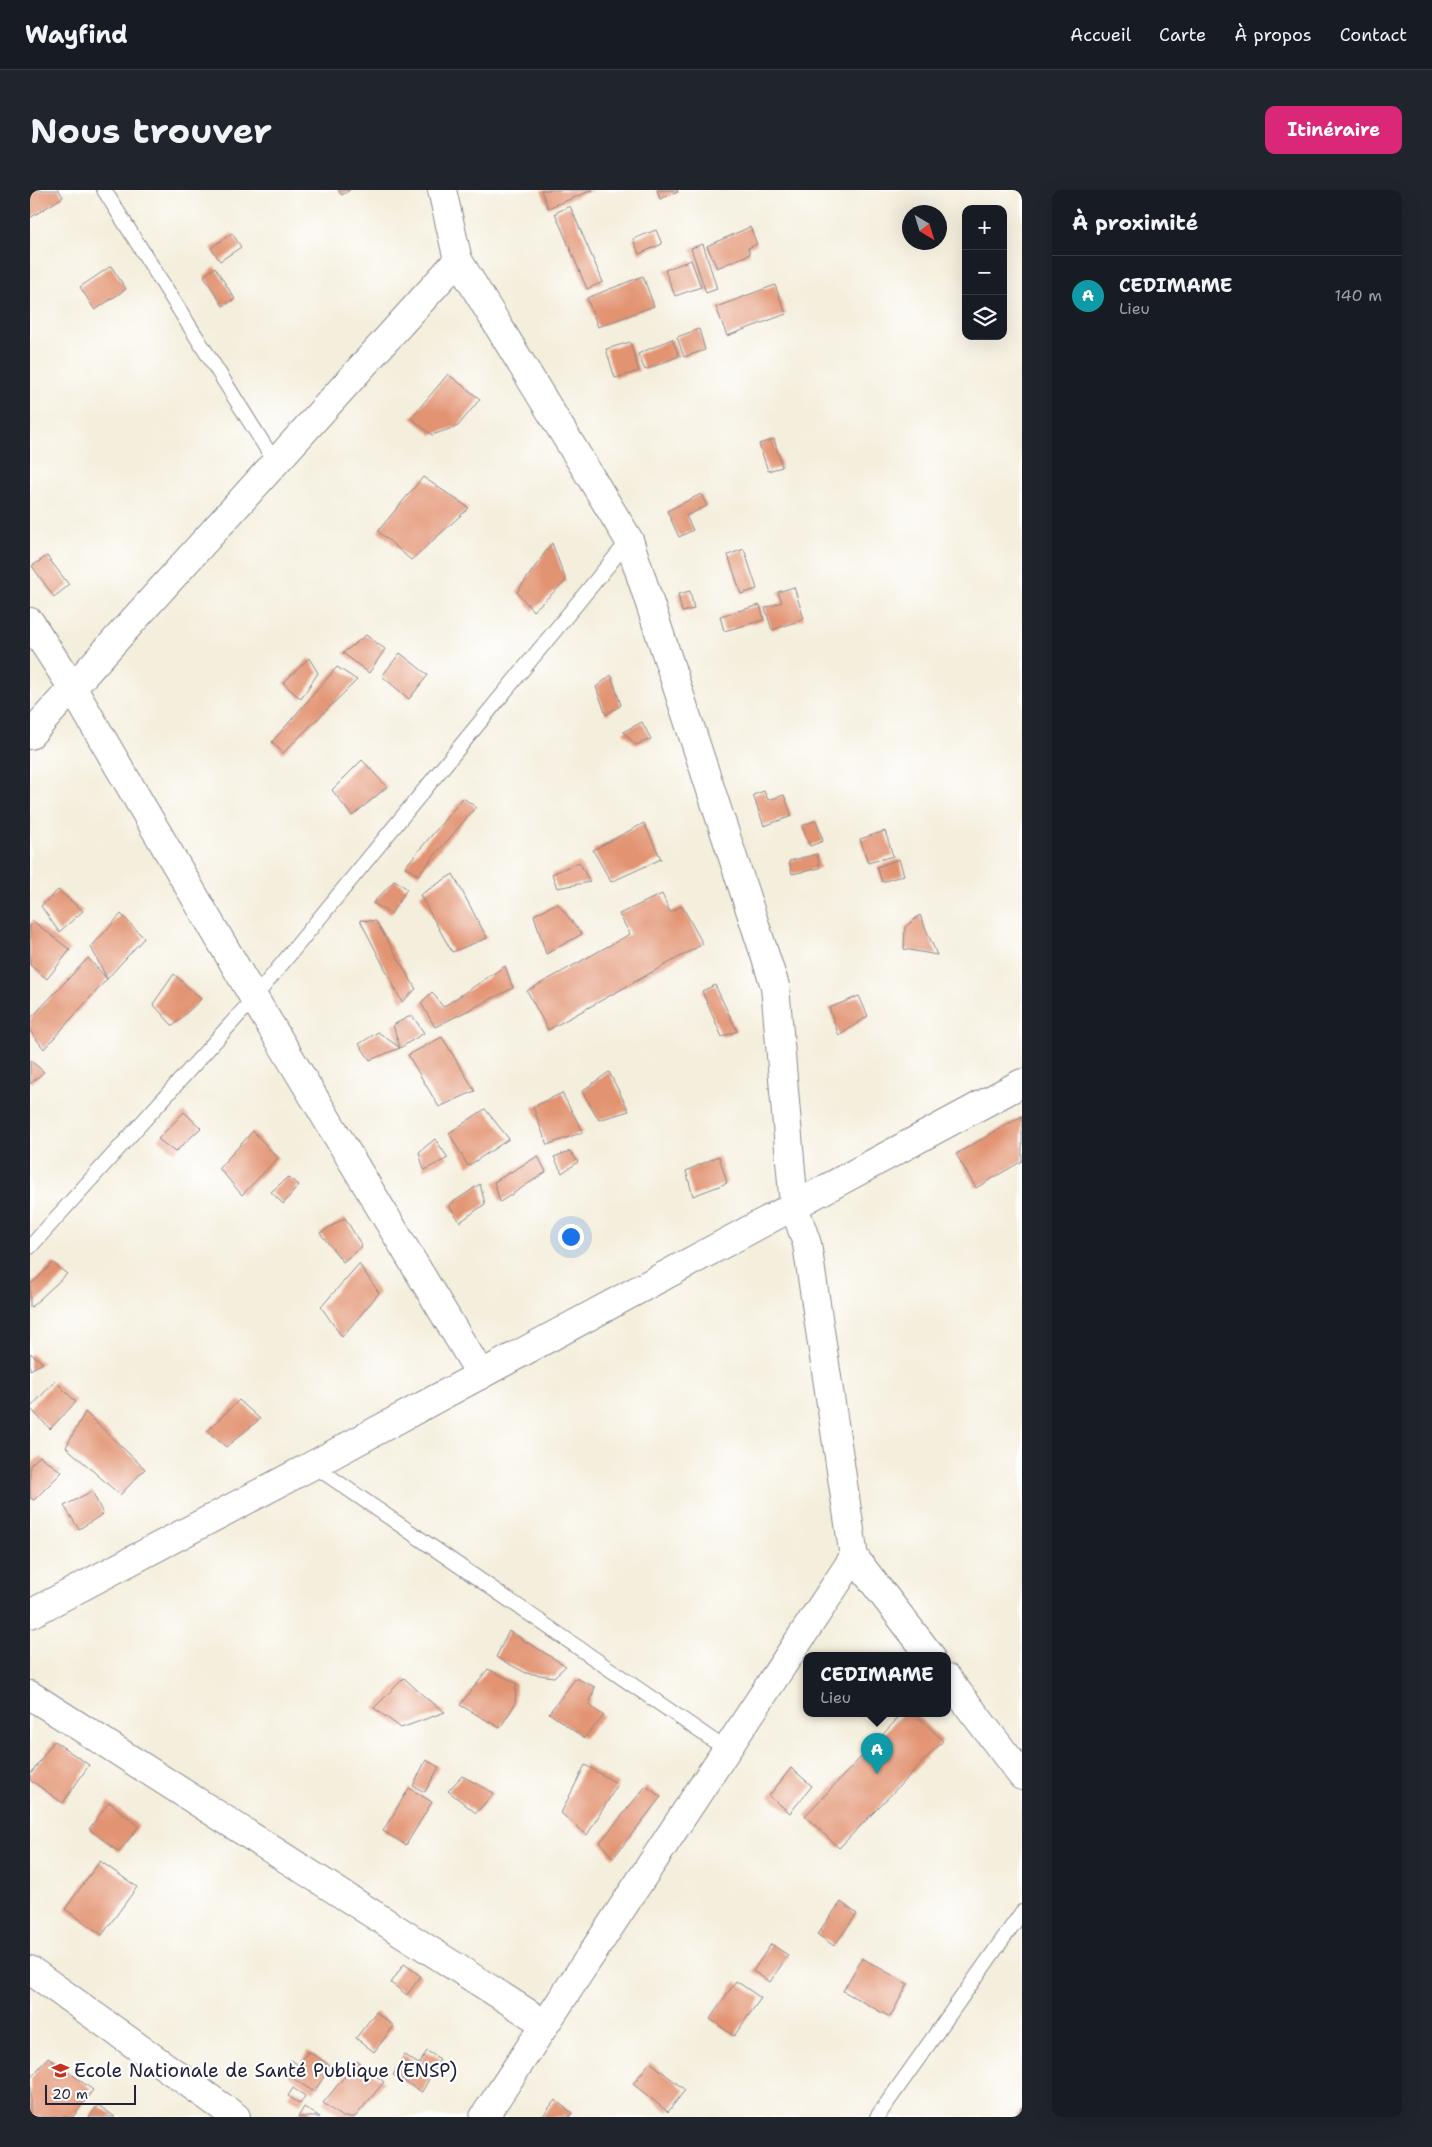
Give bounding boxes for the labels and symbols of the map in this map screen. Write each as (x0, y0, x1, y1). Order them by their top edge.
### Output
north arrow (902, 205, 947, 250)
your location (558, 1224, 584, 1250)
pin: A (861, 1733, 893, 1774)
place label: Ecole Nationale de Santé Publique (ENSP) (74, 2058, 457, 2083)
school or university icon: Ecole Nationale de Santé Publique (ENSP) (50, 2060, 70, 2080)
scale bar (45, 2082, 136, 2105)

